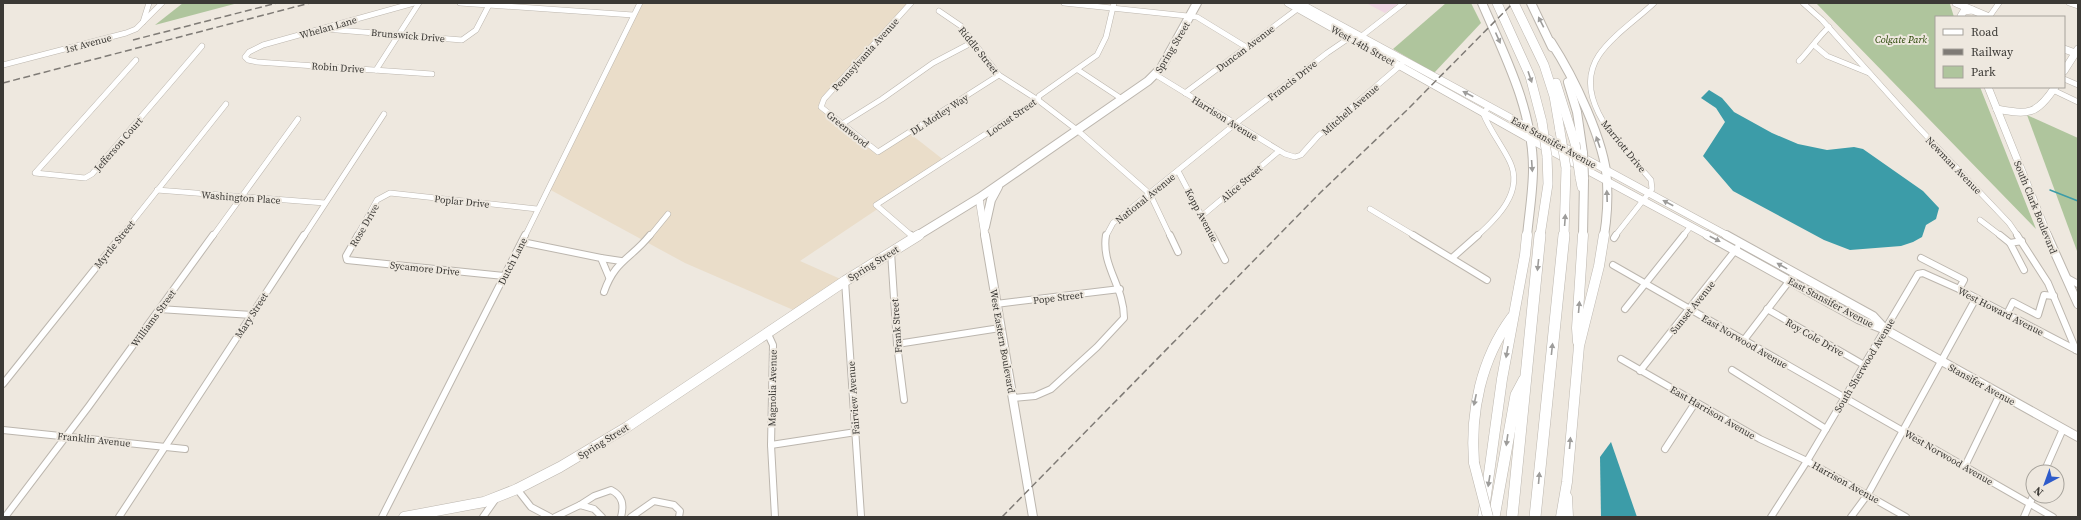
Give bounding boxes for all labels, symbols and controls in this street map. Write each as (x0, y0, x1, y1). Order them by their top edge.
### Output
street label: Whelan Lane (298, 13, 358, 42)
street label: Pennsylvania Avenue (829, 15, 902, 94)
legend (1935, 16, 2065, 88)
one-way arrow (1538, 17, 1544, 28)
street label: Spring Street (1152, 19, 1193, 75)
street label: Duncan Avenue (1213, 22, 1277, 75)
street label: West 14th Street (1328, 22, 1398, 69)
street label: Riddle Street (956, 24, 1002, 77)
text: Road (1971, 24, 1998, 40)
street label: Brunswick Drive (370, 26, 445, 45)
street label: 1st Avenue (63, 31, 113, 56)
one-way arrow (1496, 33, 1502, 45)
park label: Colgate Park (1875, 33, 1927, 46)
text: Railway (1971, 44, 2014, 60)
street label: Francis Drive (1265, 57, 1320, 104)
street label: Robin Drive (311, 59, 365, 76)
text: Park (1971, 64, 1996, 80)
one-way arrow (1527, 72, 1533, 84)
street label: Mitchell Avenue (1319, 81, 1382, 138)
street label: DL Motley Way (908, 90, 972, 138)
one-way arrow (1462, 91, 1474, 97)
street label: Harrison Avenue (1189, 93, 1260, 144)
street label: Locust Street (984, 95, 1039, 139)
street label: Greenwood (824, 108, 872, 151)
street label: Jefferson Court (91, 114, 146, 175)
street label: East Stansifer Avenue (1509, 114, 1599, 171)
street label: Marriott Drive (1599, 117, 1649, 175)
street label: Newman Avenue (1923, 134, 1984, 197)
one-way arrow (1595, 136, 1601, 148)
street label: South Clark Boulevard (2011, 159, 2060, 256)
one-way arrow (1529, 160, 1536, 172)
street label: Alice Street (1218, 161, 1265, 205)
street label: National Avenue (1113, 170, 1178, 227)
street label: Kopp Avenue (1182, 186, 1221, 244)
street label: Washington Place (201, 188, 281, 207)
one-way arrow (1603, 190, 1610, 202)
street label: Poplar Drive (434, 192, 490, 211)
one-way arrow (1662, 200, 1674, 207)
street label: Rose Drive (347, 201, 382, 249)
one-way arrow (1562, 213, 1569, 226)
street label: Myrtle Street (91, 217, 138, 271)
street label: Dutch Lane (495, 235, 530, 287)
one-way arrow (1709, 235, 1720, 242)
street label: Spring Street (845, 242, 902, 284)
street label: Sycamore Drive (389, 258, 460, 279)
one-way arrow (1534, 259, 1541, 271)
one-way arrow (1776, 262, 1788, 269)
street label: East Stansifer Avenue (1785, 274, 1876, 331)
street label: Sunset Avenue (1667, 278, 1718, 337)
street label: West Howard Avenue (1956, 284, 2046, 339)
street label: Williams Street (128, 286, 179, 350)
street label: West Eastern Boulevard (987, 288, 1018, 395)
street label: Pope Street (1032, 288, 1084, 307)
street label: Mary Street (232, 290, 271, 340)
street label: Frank Street (888, 298, 905, 354)
one-way arrow (1575, 301, 1582, 313)
street label: East Norwood Avenue (1699, 311, 1790, 371)
street label: Roy Cole Drive (1783, 315, 1846, 359)
street label: South Sherwood Avenue (1831, 316, 1898, 415)
one-way arrow (1549, 343, 1556, 355)
one-way arrow (1503, 346, 1509, 358)
street label: Magnolia Avenue (765, 350, 780, 426)
street label: Fairview Avenue (844, 361, 863, 435)
street label: Stansifer Avenue (1946, 361, 2018, 408)
street label: East Harrison Avenue (1668, 383, 1758, 442)
one-way arrow (1472, 394, 1478, 406)
street label: Spring Street (575, 420, 632, 462)
street label: West Norwood Avenue (1902, 427, 1995, 488)
street label: Franklin Avenue (57, 429, 131, 450)
one-way arrow (1504, 434, 1510, 446)
one-way arrow (1566, 437, 1573, 449)
street label: Harrison Avenue (1810, 459, 1882, 506)
north arrow (2025, 464, 2065, 504)
one-way arrow (1536, 472, 1542, 484)
one-way arrow (1485, 475, 1491, 487)
text: N (2031, 483, 2047, 499)

